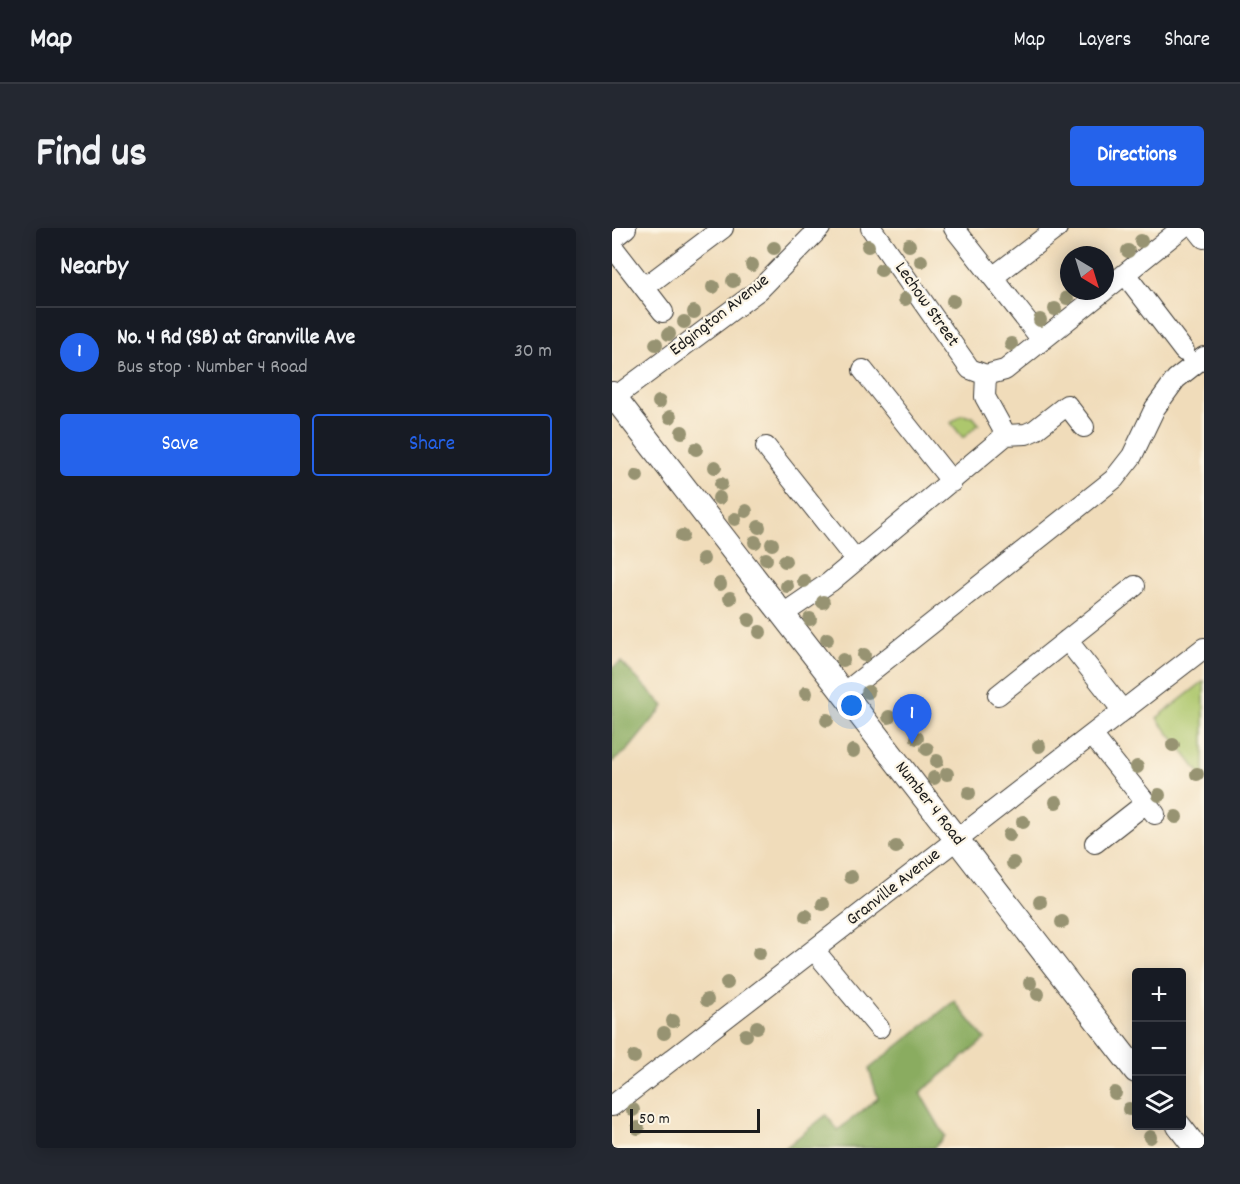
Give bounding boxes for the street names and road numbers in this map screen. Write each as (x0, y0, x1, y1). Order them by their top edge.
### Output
street label: Lechow Street (888, 258, 965, 353)
street label: Edgington Avenue (665, 269, 775, 363)
street label: Number 4 Road (888, 757, 970, 851)
street label: Granville Avenue (842, 843, 946, 933)

